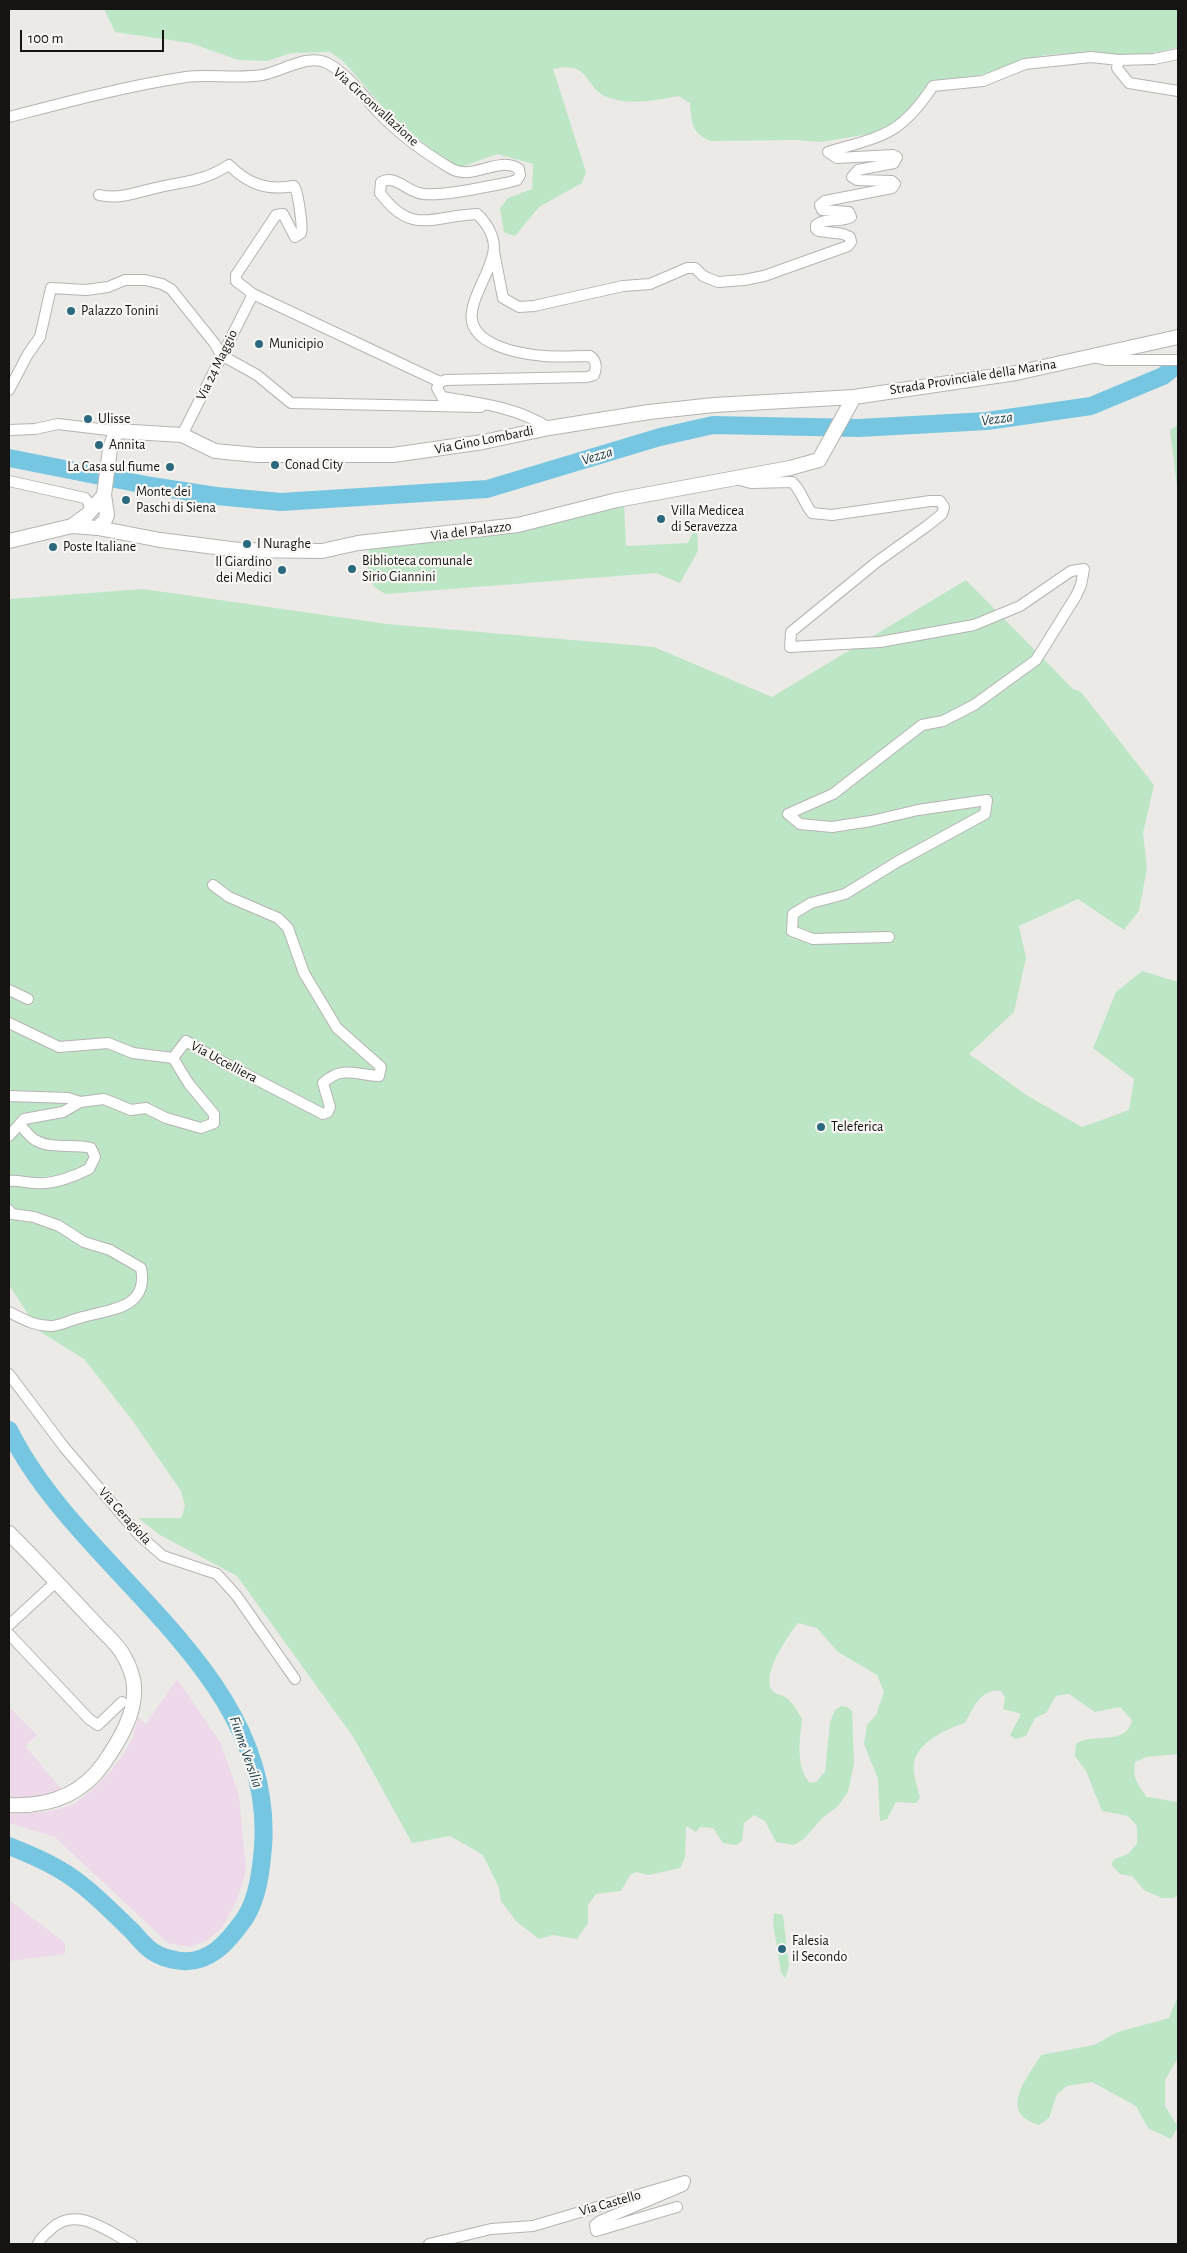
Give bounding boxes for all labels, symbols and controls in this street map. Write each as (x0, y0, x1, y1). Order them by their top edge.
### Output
scale bar (22, 20, 166, 52)
text: 100 m (28, 31, 63, 46)
street label: Via Circonvallazione (330, 64, 422, 150)
place label: Palazzo Tonini (81, 303, 159, 319)
marker: Palazzo Tonini (65, 305, 77, 317)
street label: Via 24 Maggio (193, 327, 241, 403)
place label: Municipio (269, 336, 324, 352)
marker: Municipio (253, 338, 265, 350)
street label: Strada Provinciale della Marina (888, 356, 1058, 398)
water label: Vezza (980, 408, 1014, 430)
place label: Ulisse (98, 411, 130, 427)
marker: Ulisse (82, 413, 94, 425)
street label: Via Gino Lombardi (433, 422, 535, 458)
place label: Annita (109, 437, 146, 453)
marker: Annita (93, 439, 105, 451)
water label: Vezza (579, 443, 615, 469)
place label: Conad City (285, 457, 343, 473)
place label: La Casa sul fiume (67, 459, 160, 475)
marker: Conad City (269, 459, 281, 471)
marker: La Casa sul fiume (164, 461, 176, 473)
place label: Monte dei Paschi di Siena (136, 484, 216, 516)
marker: Monte dei Paschi di Siena (120, 494, 132, 506)
place label: Villa Medicea di Seravezza (671, 503, 744, 536)
marker: Villa Medicea di Seravezza (655, 513, 667, 525)
street label: Via del Palazzo (430, 518, 512, 544)
place label: I Nuraghe (257, 536, 311, 552)
marker: I Nuraghe (241, 538, 253, 550)
place label: Poste Italiane (63, 539, 136, 555)
marker: Poste Italiane (47, 541, 59, 553)
place label: Biblioteca comunale Sirio Giannini (362, 553, 473, 586)
place label: Il Giardino dei Medici (215, 554, 272, 586)
marker: Biblioteca comunale Sirio Giannini (346, 563, 358, 575)
marker: Il Giardino dei Medici (276, 564, 288, 576)
street label: Via Uccelliera (188, 1037, 260, 1087)
place label: Teleferica (831, 1119, 883, 1135)
marker: Teleferica (815, 1121, 827, 1133)
street label: Via Ceragiola (95, 1484, 155, 1548)
water label: Fiume Versilia (225, 1714, 267, 1790)
place label: Falesia il Secondo (792, 1933, 847, 1965)
marker: Falesia il Secondo (776, 1943, 788, 1955)
street label: Via Castello (577, 2186, 643, 2220)

